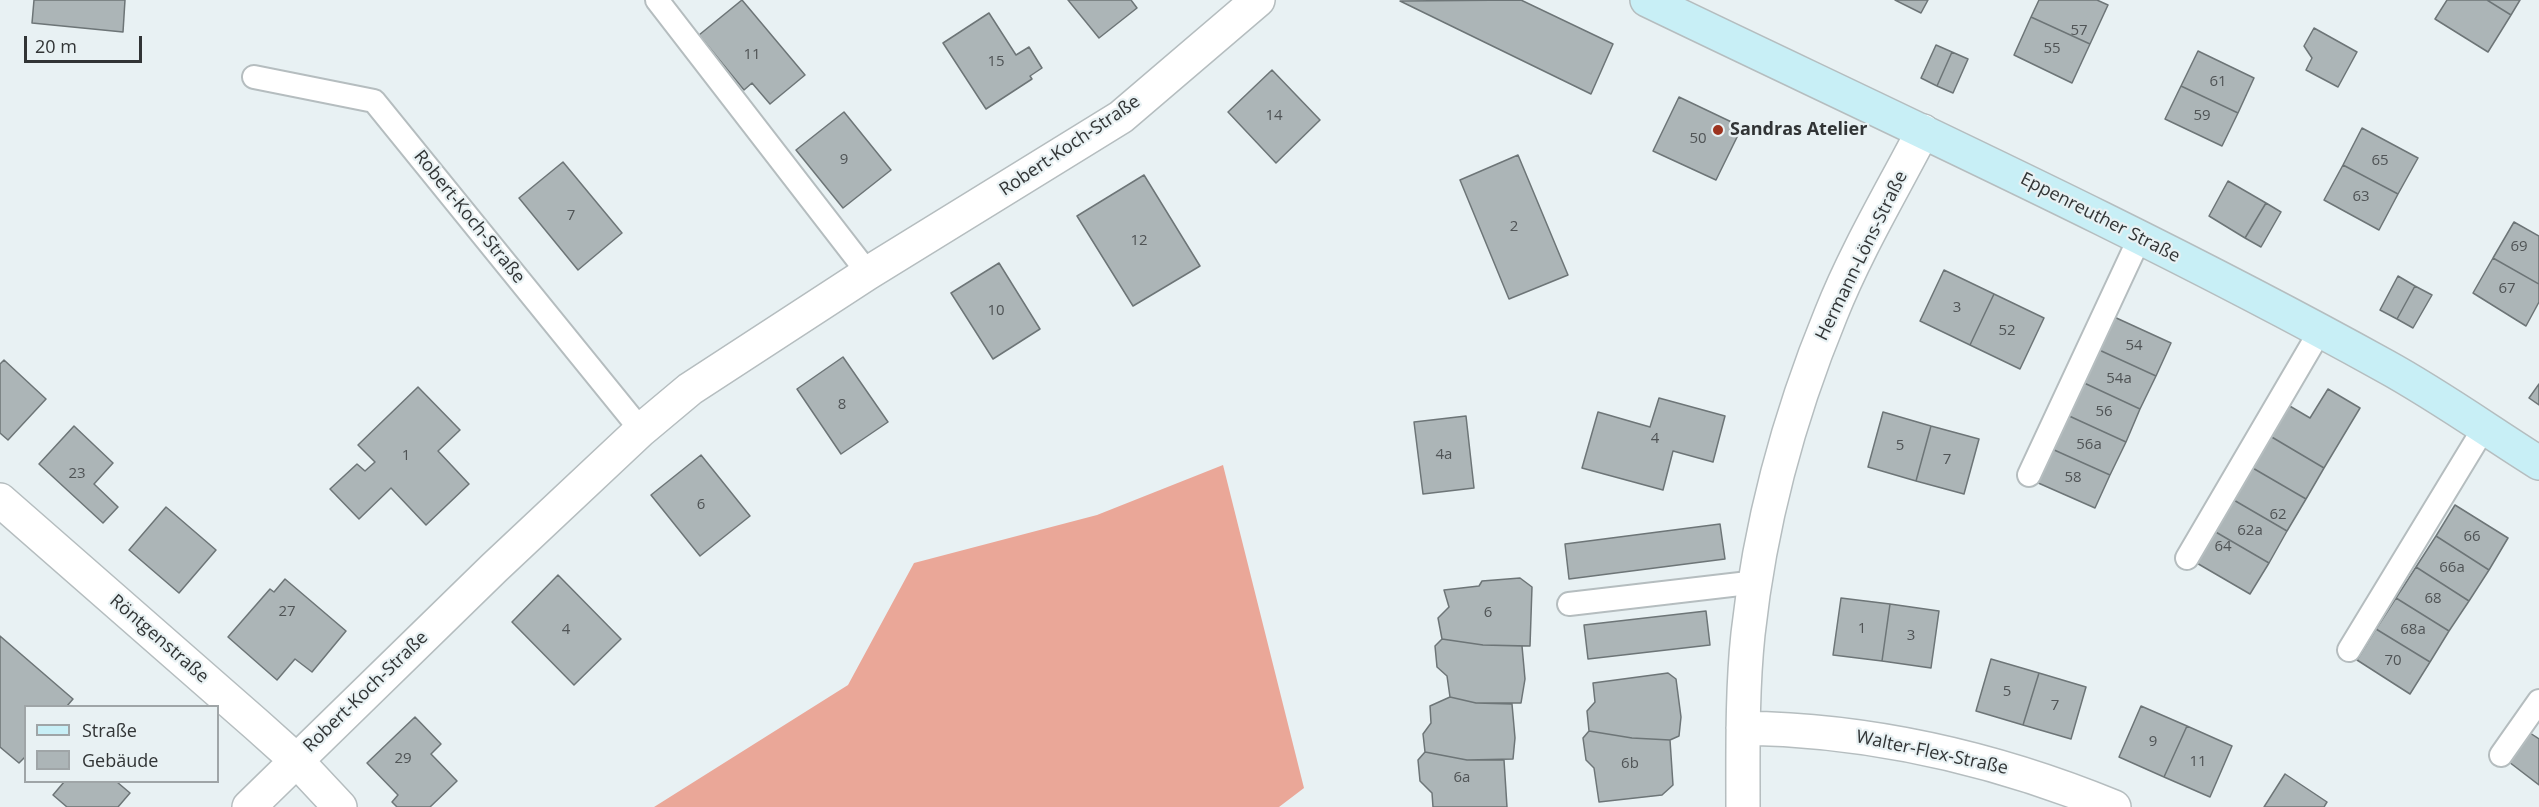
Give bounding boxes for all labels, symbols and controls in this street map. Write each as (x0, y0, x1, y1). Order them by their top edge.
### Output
house number: 57 (2070, 22, 2088, 40)
scale bar (27, 24, 146, 62)
text: 20 m (35, 34, 77, 58)
house number: 55 (2043, 40, 2061, 58)
house number: 11 (743, 46, 761, 64)
house number: 15 (987, 53, 1005, 71)
house number: 61 (2209, 73, 2227, 91)
street label: Robert-Koch-Straße (996, 91, 1144, 201)
house number: 14 (1265, 107, 1283, 125)
house number: 59 (2193, 107, 2211, 125)
place label: Sandras Atelier (1730, 119, 1867, 141)
marker: Sandras Atelier (1711, 123, 1725, 137)
house number: 50 (1689, 130, 1707, 148)
street label: Robert-Koch-Straße (409, 146, 529, 288)
house number: 9 (840, 151, 848, 169)
house number: 65 (2371, 152, 2389, 170)
street label: Hermann-Löns-Straße (1812, 168, 1912, 344)
street label: Eppenreuther Straße (2017, 168, 2183, 268)
house number: 63 (2352, 188, 2370, 206)
house number: 7 (567, 207, 575, 225)
house number: 2 (1510, 218, 1518, 236)
house number: 12 (1130, 232, 1148, 250)
house number: 69 (2510, 238, 2528, 256)
house number: 67 (2498, 280, 2516, 298)
house number: 3 (1953, 299, 1961, 317)
house number: 10 (987, 302, 1005, 320)
house number: 52 (1998, 322, 2016, 340)
house number: 54 (2125, 337, 2143, 355)
house number: 54a (2106, 370, 2132, 388)
house number: 8 (838, 396, 846, 414)
house number: 56 (2095, 403, 2113, 421)
house number: 4 (1651, 430, 1659, 448)
house number: 56a (2076, 436, 2102, 454)
house number: 5 (1896, 437, 1904, 455)
house number: 4a (1436, 446, 1452, 464)
house number: 1 (402, 447, 410, 465)
house number: 7 (1943, 451, 1951, 469)
house number: 23 (68, 465, 86, 483)
house number: 58 (2064, 469, 2082, 487)
house number: 6 (697, 496, 705, 514)
house number: 62 (2269, 506, 2287, 524)
house number: 62a (2237, 522, 2263, 540)
house number: 66 (2463, 528, 2481, 546)
house number: 64 (2214, 538, 2232, 556)
house number: 66a (2439, 559, 2465, 577)
street label: Röntgenstraße (105, 590, 213, 688)
house number: 68 (2424, 590, 2442, 608)
house number: 27 (278, 603, 296, 621)
house number: 6 (1484, 604, 1492, 622)
house number: 1 (1858, 620, 1866, 638)
house number: 4 (562, 621, 570, 639)
house number: 68a (2400, 621, 2426, 639)
street label: Robert-Koch-Straße (299, 627, 433, 757)
house number: 3 (1907, 627, 1915, 645)
house number: 70 (2384, 652, 2402, 670)
house number: 5 (2003, 683, 2011, 701)
house number: 7 (2051, 697, 2059, 715)
legend (24, 705, 219, 783)
text: Straße (82, 718, 137, 742)
street label: Walter-Flex-Straße (1854, 726, 2010, 780)
house number: 9 (2149, 733, 2157, 751)
text: Gebäude (82, 748, 158, 772)
house number: 29 (394, 750, 412, 768)
house number: 11 (2189, 753, 2207, 771)
house number: 6b (1621, 755, 1639, 773)
house number: 6a (1454, 769, 1470, 787)

